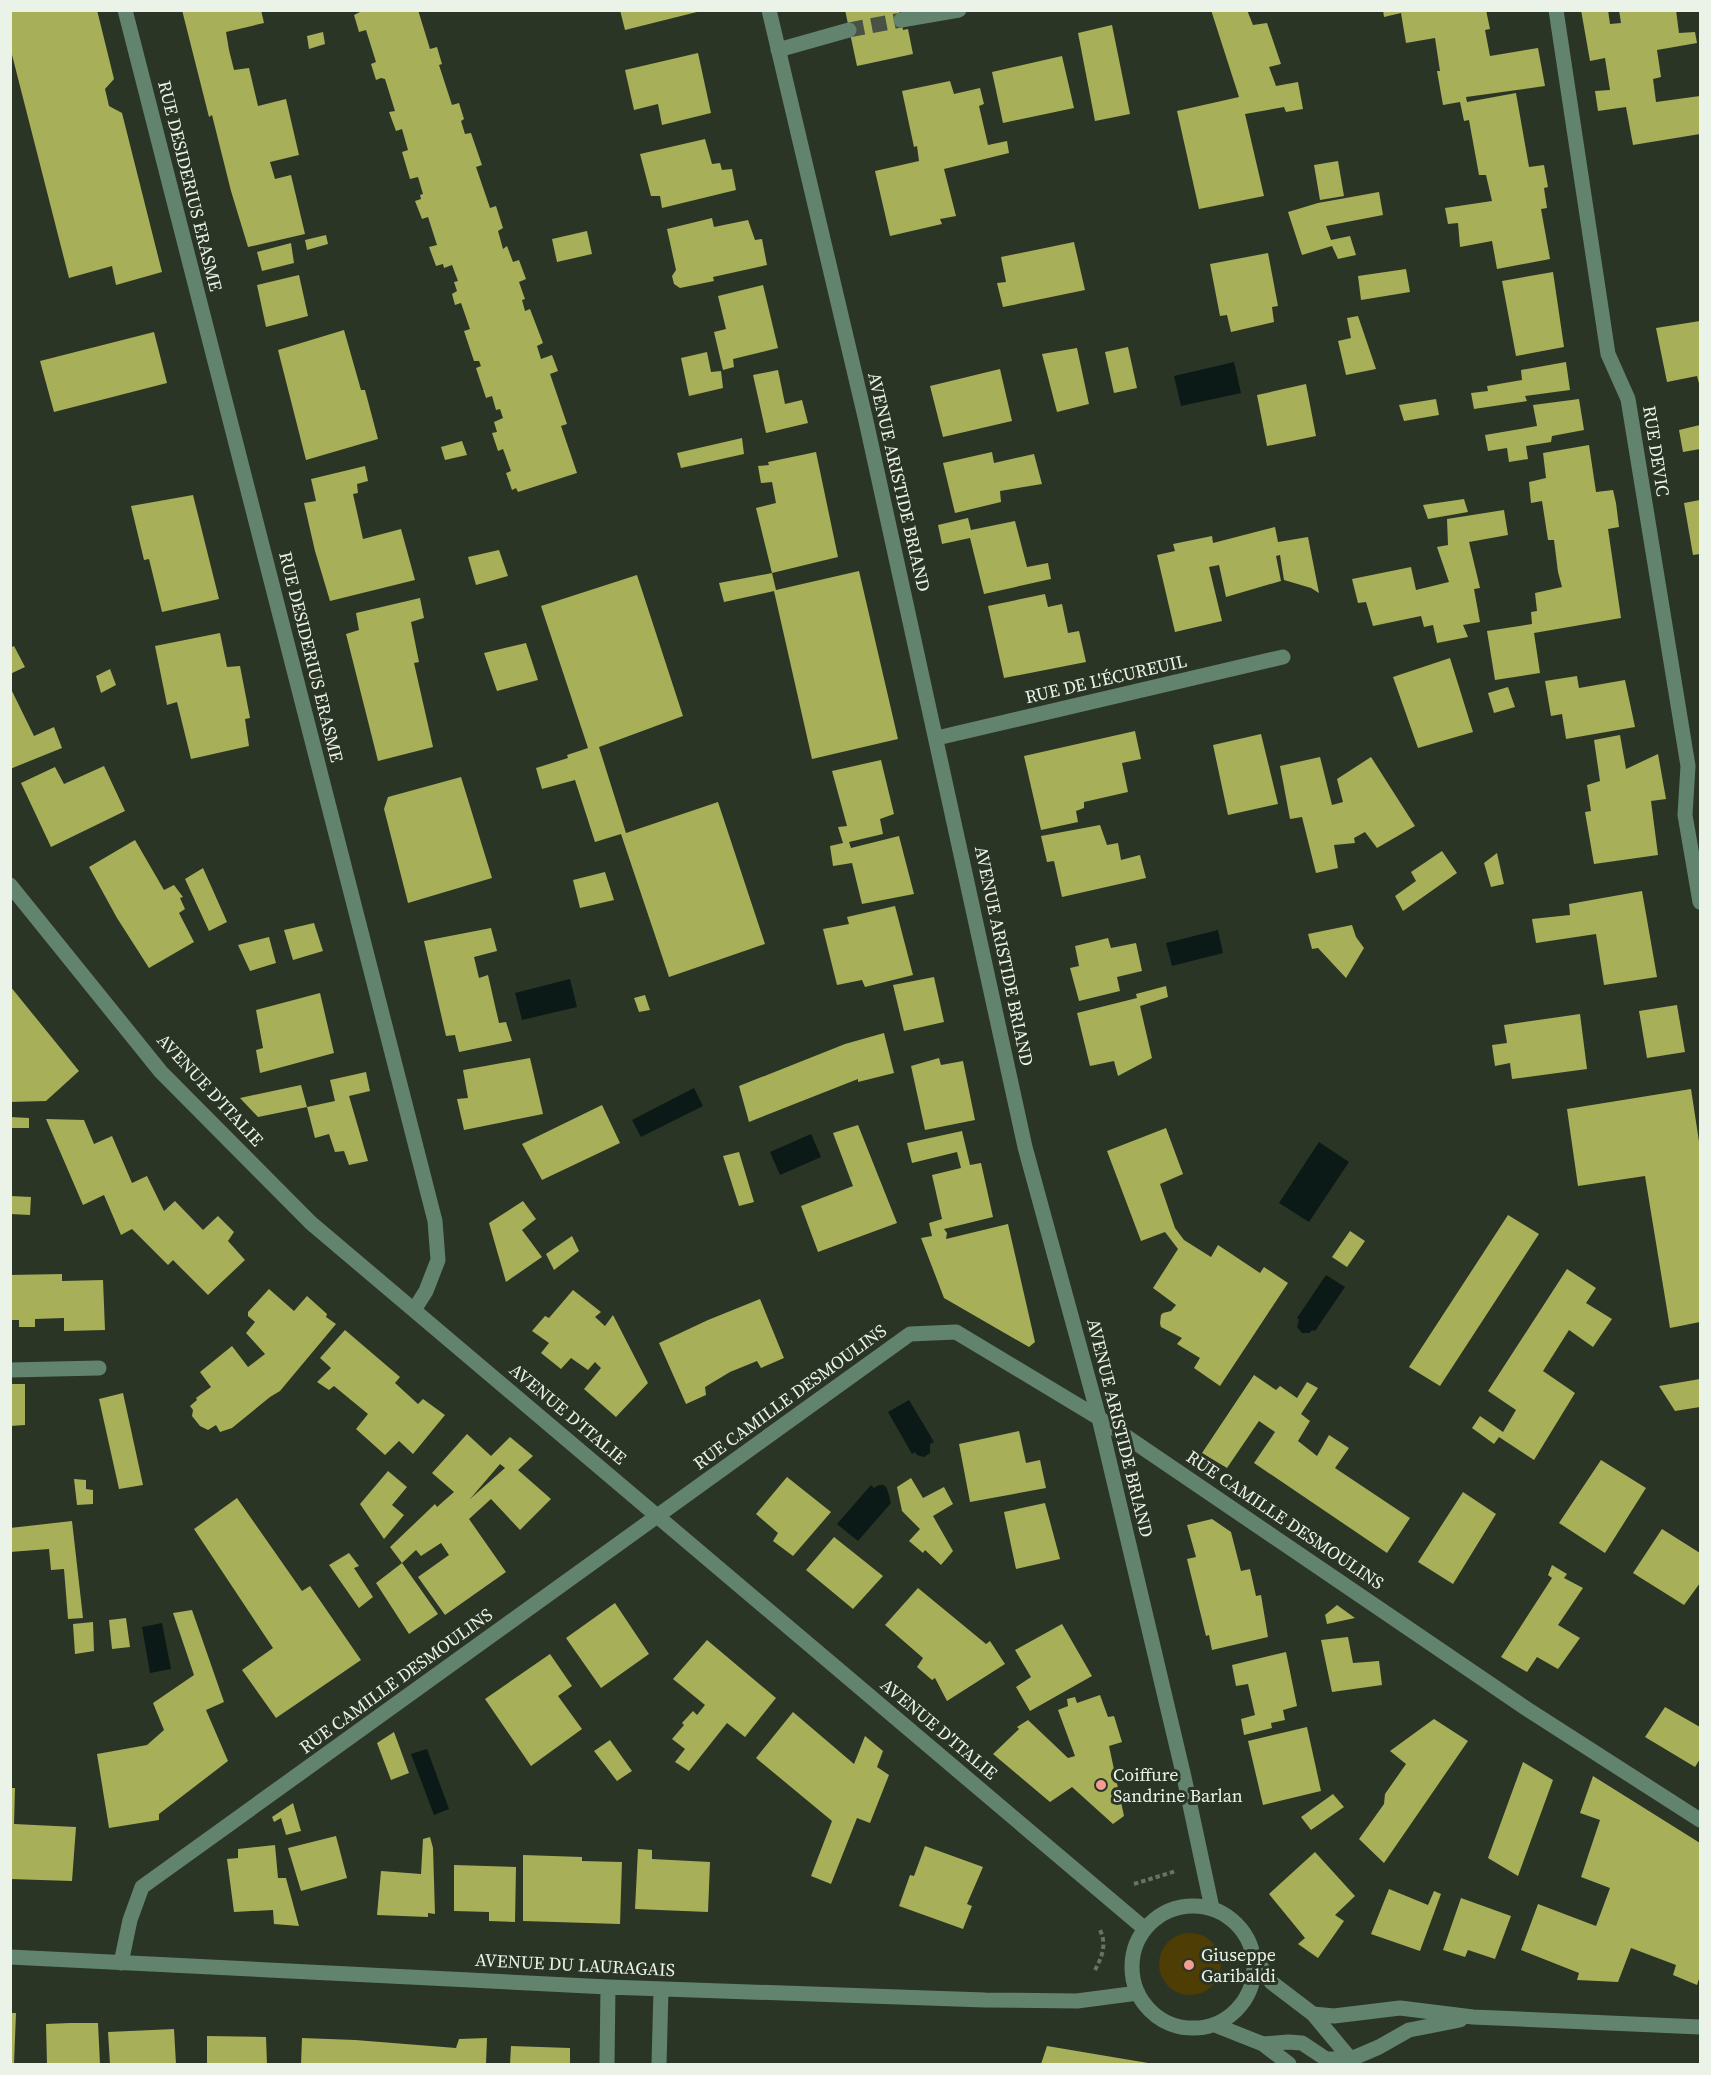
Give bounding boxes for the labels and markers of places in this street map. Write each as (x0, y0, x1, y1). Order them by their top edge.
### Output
place label: Coiffure Sandrine Barlan (1113, 1762, 1243, 1808)
marker: Coiffure Sandrine Barlan (1094, 1778, 1108, 1792)
place label: Giuseppe Garibaldi (1201, 1942, 1276, 1988)
marker: Giuseppe Garibaldi (1182, 1958, 1196, 1972)

